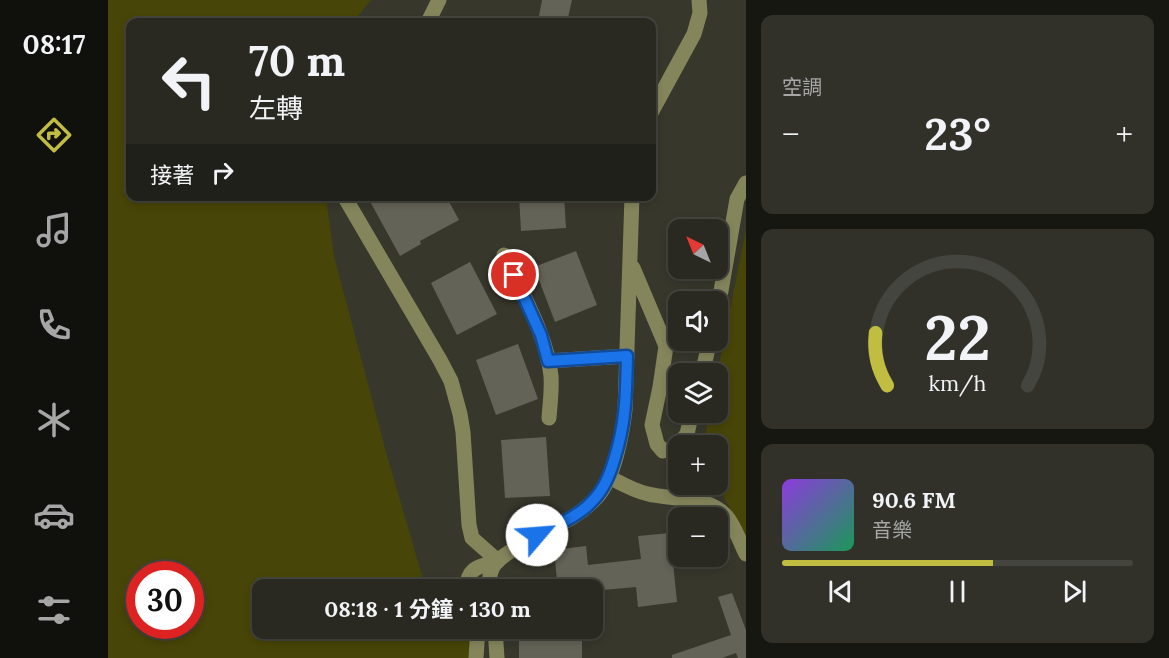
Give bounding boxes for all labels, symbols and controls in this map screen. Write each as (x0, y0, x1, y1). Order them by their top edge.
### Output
text: 08:17 (23, 27, 86, 61)
text: 70 m (249, 34, 345, 88)
icon: left (150, 42, 228, 120)
text: 空調 (782, 74, 822, 99)
text: 左轉 (249, 91, 303, 125)
text: 23° (924, 105, 991, 162)
text: − (782, 113, 800, 155)
text: + (1115, 113, 1133, 155)
icon: directions (33, 114, 75, 156)
icon: right (206, 156, 239, 189)
text: 接著 (150, 161, 194, 189)
icon: music (33, 209, 75, 251)
north arrow (668, 219, 728, 279)
map controls (668, 219, 728, 567)
pin (488, 249, 539, 300)
icon: arrive (497, 258, 530, 291)
button: sound (668, 291, 728, 351)
text: 22 (924, 297, 991, 377)
icon: phone (33, 304, 75, 346)
button: layers (668, 363, 728, 423)
text: km/h (929, 369, 987, 397)
icon: climate (33, 399, 75, 441)
button: + (668, 435, 728, 495)
text: 90.6 FM (872, 486, 956, 514)
icon: car (33, 494, 75, 536)
position arrow (505, 503, 569, 567)
button: − (668, 507, 728, 567)
text: 音樂 (872, 517, 912, 542)
speed limit sign: 30 (126, 561, 204, 639)
icon: previous (824, 575, 857, 608)
icon: pause (941, 575, 974, 608)
icon: next (1058, 575, 1091, 608)
icon: filters (33, 589, 75, 631)
text: 08:18 · 1 分鐘 · 130 m (324, 595, 531, 623)

